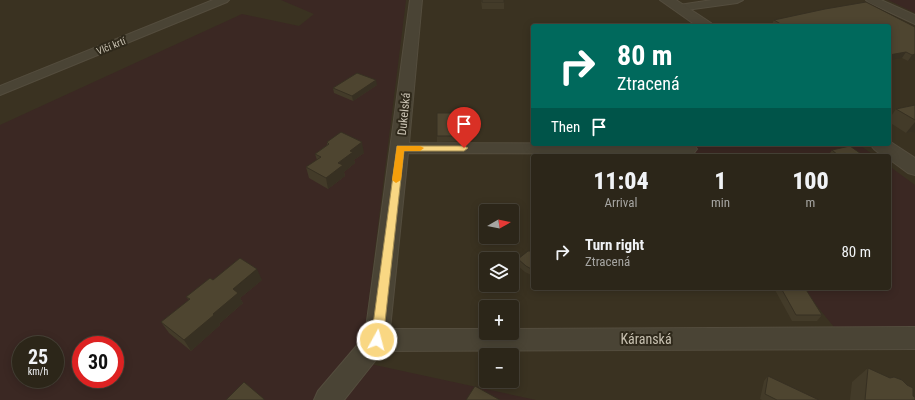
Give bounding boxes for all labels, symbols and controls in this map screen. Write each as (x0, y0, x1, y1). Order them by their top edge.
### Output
street label: Vlčí krtí (95, 35, 128, 57)
text: 80 m (617, 39, 673, 72)
icon: right (551, 40, 603, 92)
text: Ztracená (617, 73, 680, 94)
street label: Dukelská (395, 92, 413, 136)
pin (447, 107, 481, 148)
icon: arrive (453, 113, 475, 135)
icon: arrive (588, 116, 610, 138)
text: Then (551, 118, 580, 136)
text: 11:04 (593, 167, 649, 195)
text: 1 (714, 167, 727, 195)
text: 100 (792, 167, 829, 195)
text: Arrival (604, 195, 638, 210)
text: min (711, 195, 730, 210)
text: m (806, 195, 815, 210)
north arrow (479, 204, 519, 244)
map controls (479, 204, 519, 388)
text: Turn right (585, 236, 644, 254)
icon: right (551, 241, 573, 263)
text: 80 m (841, 243, 871, 261)
button: layers (479, 252, 519, 292)
text: Ztracená (585, 254, 630, 269)
button: + (479, 300, 519, 340)
position arrow (356, 319, 398, 361)
street label: Káranská (620, 331, 672, 347)
speed limit sign: 30 (72, 336, 124, 388)
text: 25 (28, 345, 48, 369)
button: − (479, 348, 519, 388)
text: km/h (28, 366, 48, 377)

